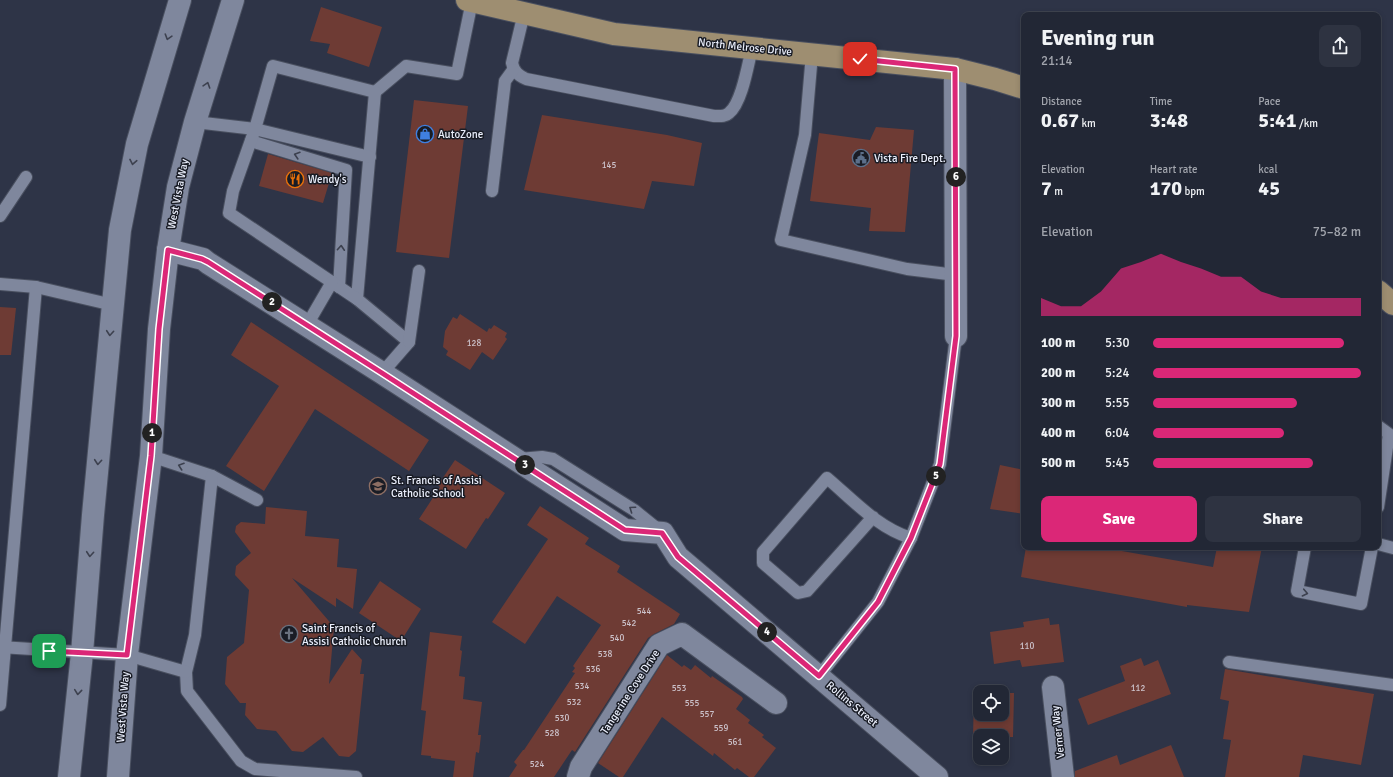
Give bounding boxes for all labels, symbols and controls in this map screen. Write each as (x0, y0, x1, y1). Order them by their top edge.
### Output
text: Evening run (1041, 24, 1155, 51)
button: share (1319, 25, 1361, 67)
one-way arrow (164, 34, 173, 41)
street label: North Melrose Drive (697, 36, 793, 58)
pin (843, 42, 877, 76)
icon: check (849, 48, 871, 70)
text: 21:14 (1041, 53, 1073, 69)
one-way arrow (202, 81, 211, 88)
text: Distance (1041, 95, 1082, 108)
text: Time (1150, 95, 1172, 108)
text: Pace (1258, 95, 1281, 108)
text: 0.67 (1041, 108, 1079, 133)
text: 3:48 (1150, 108, 1188, 133)
text: 5:41 (1258, 108, 1297, 133)
text: km (1079, 117, 1096, 130)
text: /km (1297, 117, 1318, 130)
shop icon: AutoZone (415, 124, 435, 144)
place label: AutoZone (438, 128, 483, 141)
public building icon: Vista Fire Dept. (851, 148, 871, 168)
one-way arrow (294, 151, 301, 160)
place label: Vista Fire Dept. (874, 152, 946, 165)
street label: West Vista Way (165, 157, 191, 230)
one-way arrow (129, 159, 138, 165)
house number: 145 (602, 160, 616, 171)
text: Elevation (1041, 163, 1085, 176)
text: Heart rate (1150, 163, 1197, 176)
text: kcal (1258, 163, 1278, 176)
pin: 6 (946, 167, 966, 187)
restaurant icon: Wendy's (285, 169, 305, 189)
text: 6 (953, 170, 959, 183)
place label: Wendy's (308, 173, 347, 186)
text: 7 (1041, 176, 1052, 201)
text: 170 (1150, 176, 1182, 201)
text: 45 (1258, 176, 1280, 201)
text: m (1052, 185, 1063, 198)
text: bpm (1182, 185, 1205, 198)
text: Elevation (1041, 224, 1093, 240)
text: 75–82 m (1313, 224, 1361, 240)
one-way arrow (337, 245, 346, 251)
pin: 2 (262, 292, 282, 312)
text: 2 (269, 295, 275, 308)
one-way arrow (106, 330, 115, 336)
text: 100 m (1041, 335, 1075, 351)
text: 5:30 (1105, 335, 1130, 351)
house number: 128 (467, 338, 481, 349)
text: 200 m (1041, 365, 1075, 381)
text: 5:24 (1105, 365, 1130, 381)
text: 300 m (1041, 395, 1075, 411)
text: 5:55 (1105, 395, 1130, 411)
pin: 1 (142, 423, 162, 443)
text: 400 m (1041, 425, 1075, 441)
text: 6:04 (1105, 425, 1130, 441)
text: 1 (149, 426, 155, 439)
pin: 3 (515, 455, 535, 475)
text: 500 m (1041, 455, 1075, 471)
text: 5:45 (1105, 455, 1130, 471)
text: 3 (522, 458, 528, 471)
one-way arrow (94, 459, 103, 465)
one-way arrow (178, 462, 185, 471)
pin: 5 (926, 466, 946, 486)
text: 5 (933, 469, 939, 482)
place label: St. Francis of Assisi Catholic School (391, 474, 482, 500)
school or university icon: St. Francis of Assisi Catholic School (368, 476, 388, 496)
button: Save (1041, 496, 1197, 542)
button: Share (1205, 496, 1361, 542)
one-way arrow (629, 506, 636, 514)
one-way arrow (85, 551, 94, 557)
one-way arrow (1302, 588, 1308, 596)
house number: 544 (637, 606, 651, 617)
house number: 542 (622, 618, 636, 629)
place label: Saint Francis of Assisi Catholic Church (302, 622, 407, 648)
pin: 4 (757, 622, 777, 642)
church icon: Saint Francis of Assisi Catholic Church (279, 624, 299, 644)
text: 4 (764, 625, 770, 638)
house number: 540 (610, 633, 624, 644)
pin (32, 634, 66, 668)
icon: arrive (38, 640, 60, 662)
house number: 110 (1020, 641, 1034, 652)
street label: Tangerine Cove Drive (598, 647, 662, 737)
house number: 538 (598, 649, 612, 660)
house number: 536 (586, 664, 600, 675)
street label: West Vista Way (114, 670, 132, 743)
street label: Rollins Street (824, 679, 881, 729)
house number: 534 (575, 681, 589, 692)
house number: 553 (672, 683, 686, 694)
house number: 112 (1131, 683, 1145, 694)
map controls (973, 685, 1009, 765)
button: locate (973, 685, 1009, 721)
one-way arrow (73, 689, 82, 695)
house number: 532 (567, 697, 581, 708)
house number: 555 (685, 698, 699, 709)
street label: Verner Way (1049, 704, 1067, 759)
house number: 557 (700, 709, 714, 720)
house number: 530 (555, 713, 569, 724)
house number: 559 (714, 723, 728, 734)
house number: 528 (545, 728, 559, 739)
button: layers (973, 729, 1009, 765)
house number: 561 (728, 737, 742, 748)
house number: 524 (530, 759, 544, 770)

